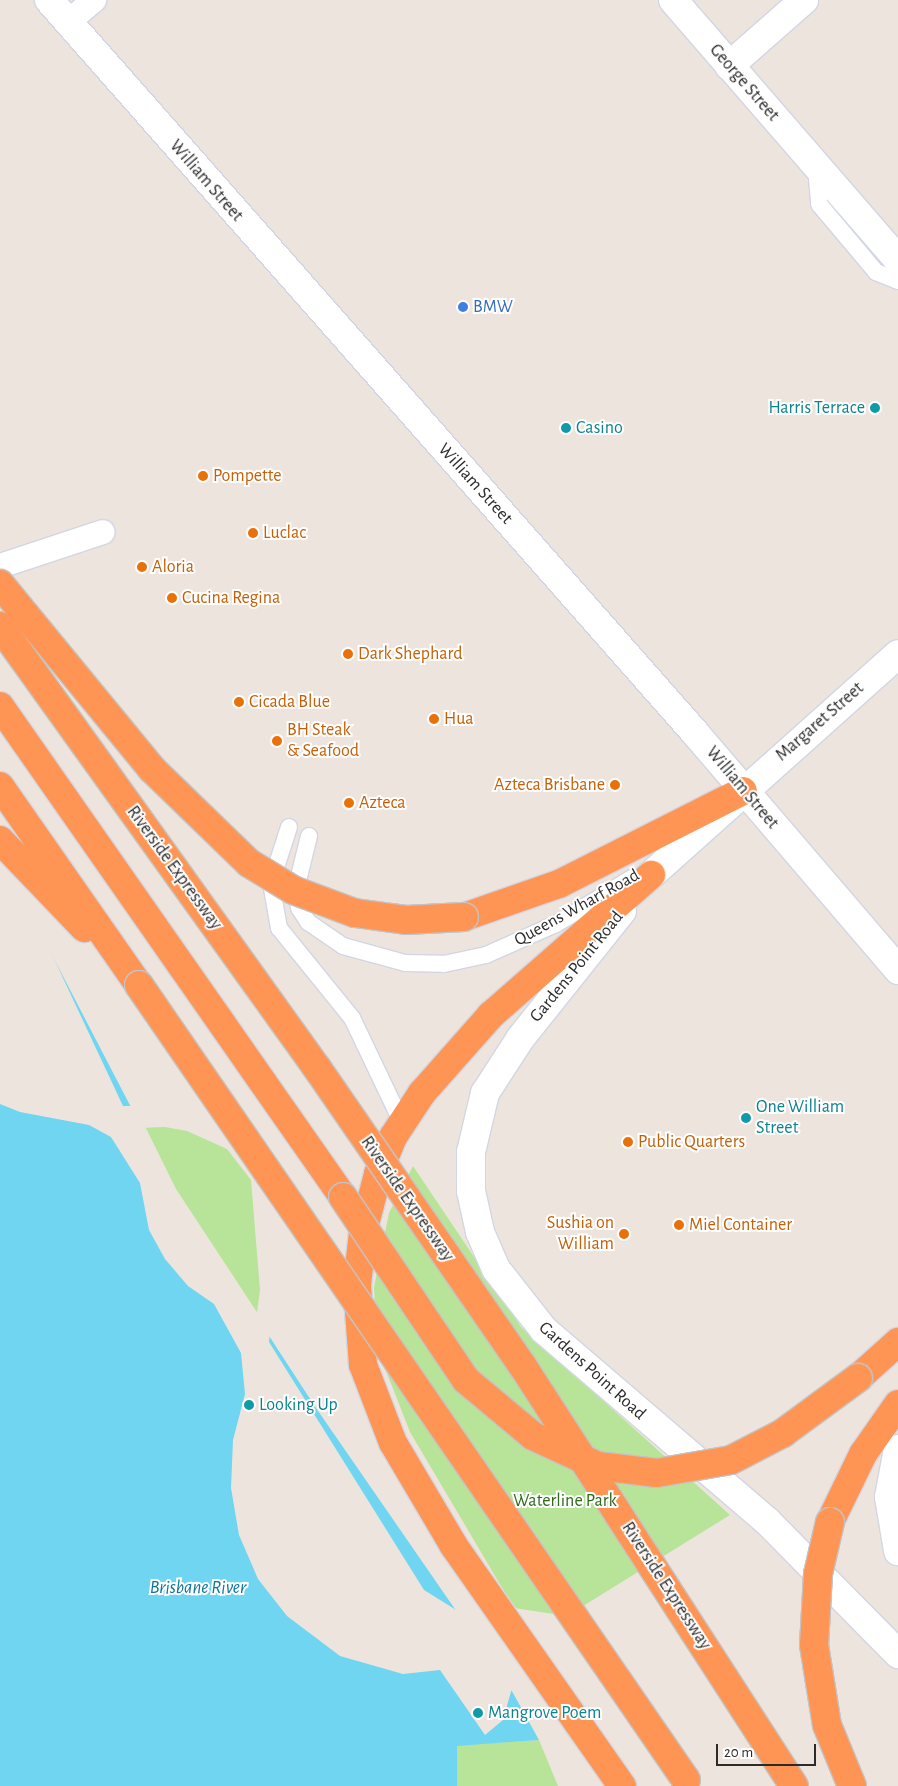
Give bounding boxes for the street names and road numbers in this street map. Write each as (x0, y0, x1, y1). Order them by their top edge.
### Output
street label: George Street (704, 40, 784, 126)
street label: William Street (165, 136, 247, 226)
street label: William Street (433, 439, 517, 529)
street label: Margaret Street (771, 678, 869, 766)
street label: William Street (701, 742, 783, 834)
street label: Riverside Expressway (122, 802, 226, 934)
street label: Queens Wharf Road (511, 865, 643, 951)
street label: Gardens Point Road (526, 907, 628, 1027)
street label: Riverside Expressway (356, 1132, 458, 1266)
street label: Gardens Point Road (534, 1317, 650, 1425)
street label: Riverside Expressway (617, 1518, 715, 1654)

